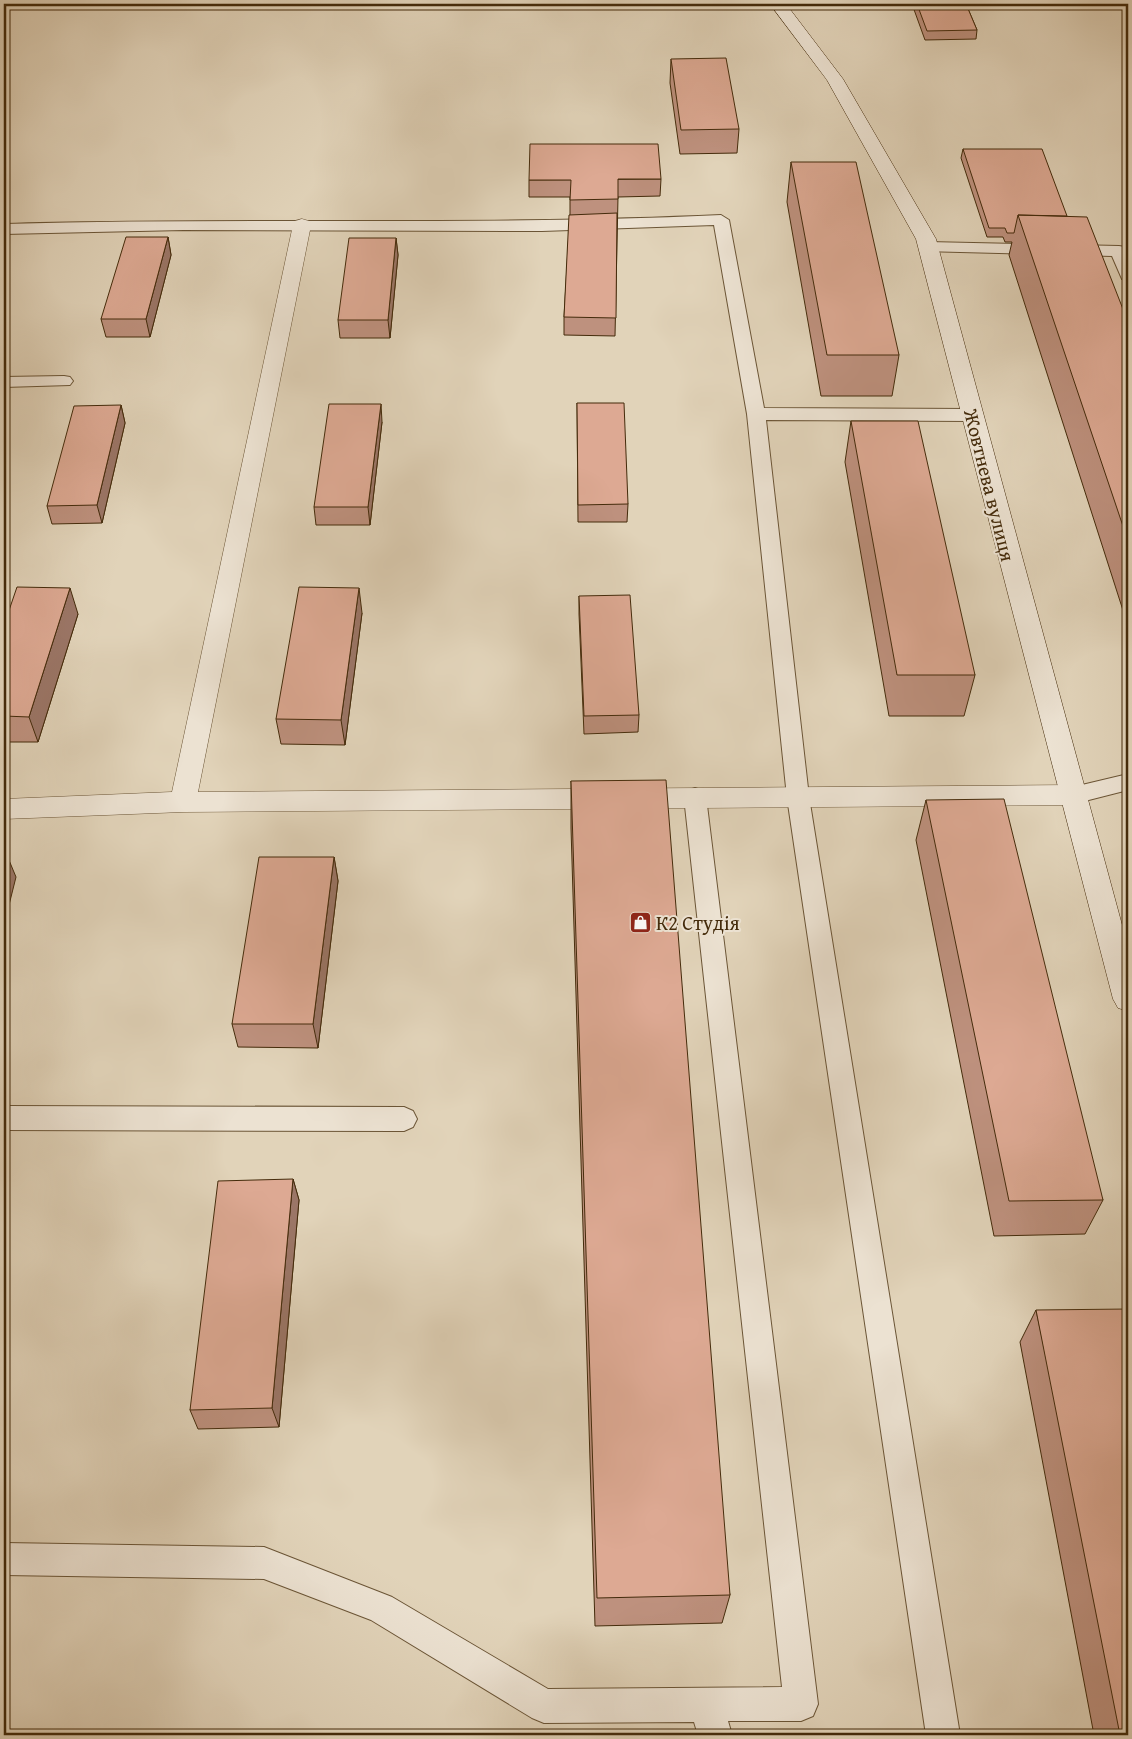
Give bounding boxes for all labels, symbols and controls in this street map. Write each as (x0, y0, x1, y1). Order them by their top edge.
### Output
street label: Жовтнева вулиця (957, 405, 1023, 564)
place label: К2 Студiя (656, 908, 740, 937)
shop icon: К2 Студiя (628, 910, 652, 934)

